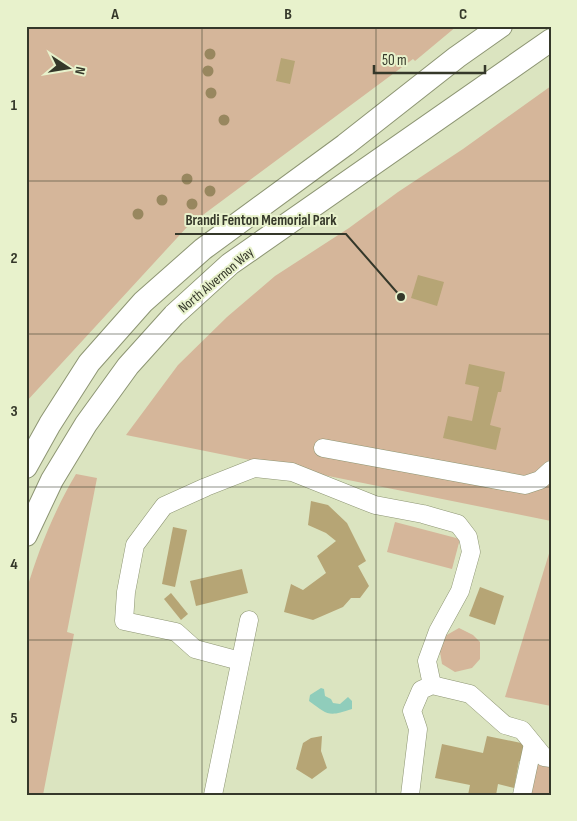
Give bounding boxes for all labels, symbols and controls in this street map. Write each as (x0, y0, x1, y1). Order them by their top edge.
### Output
text: A (110, 5, 119, 24)
text: B (284, 5, 292, 24)
text: C (459, 5, 467, 24)
north arrow (42, 42, 92, 92)
scale bar (374, 42, 486, 74)
text: 50 m (382, 51, 407, 70)
text: N (71, 65, 89, 76)
text: 1 (11, 96, 18, 115)
callout: Brandi Fenton Memorial Park (175, 204, 346, 234)
text: Brandi Fenton Memorial Park (185, 211, 337, 230)
street label: North Alvernon Way (175, 243, 257, 316)
text: 2 (10, 249, 18, 268)
text: 3 (10, 402, 18, 421)
text: 4 (10, 555, 18, 574)
text: 5 (10, 709, 18, 728)

